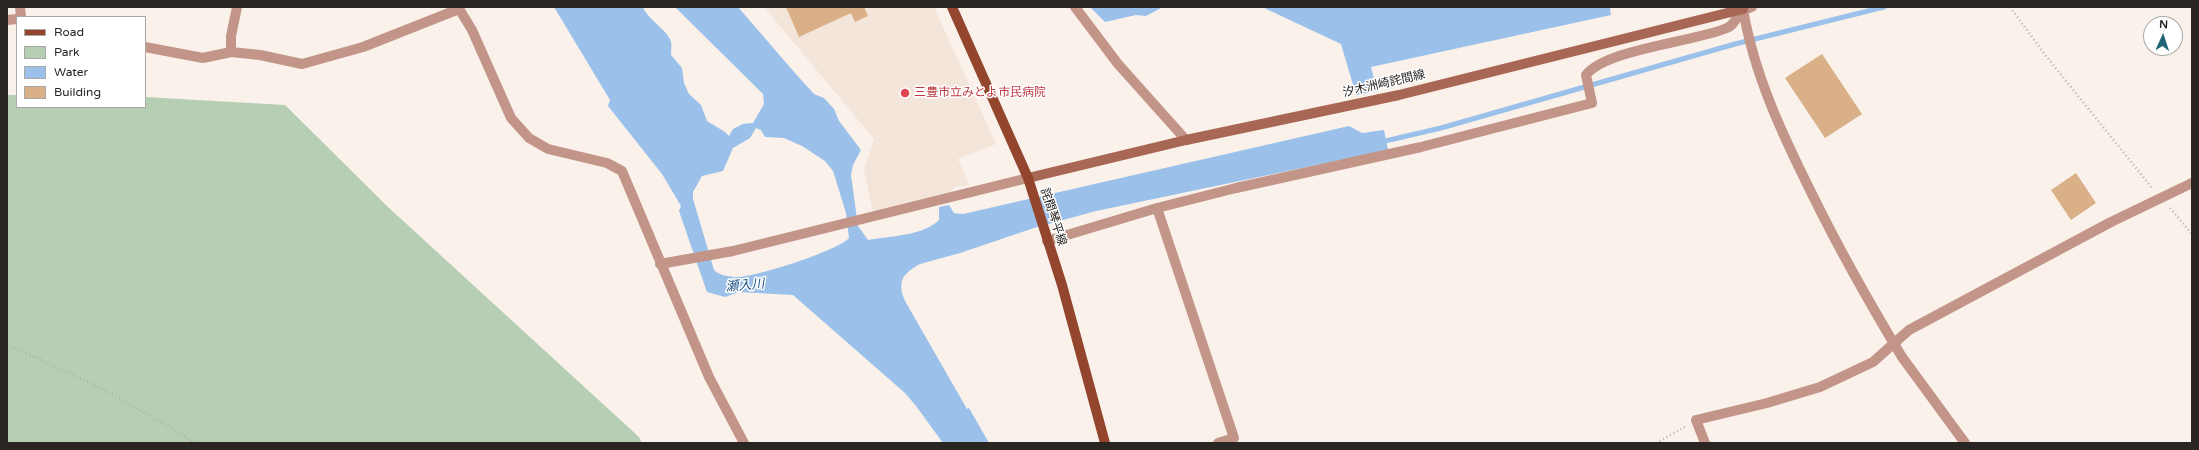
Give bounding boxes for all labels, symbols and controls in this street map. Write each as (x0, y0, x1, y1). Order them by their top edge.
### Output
legend (16, 16, 146, 108)
north arrow (2143, 16, 2183, 56)
text: N (2159, 18, 2168, 31)
text: Road (54, 25, 84, 39)
text: Park (54, 45, 80, 59)
text: Water (54, 65, 88, 79)
street label: 汐木洲崎詫間線 (1341, 68, 1427, 100)
text: Building (54, 85, 101, 99)
place label: 三豊市立みとよ市民病院 (914, 86, 1046, 100)
marker: 三豊市立みとよ市民病院 (899, 87, 911, 99)
street label: 詫間琴平線 (1037, 186, 1069, 248)
water label: 瀬入川 (725, 277, 765, 295)

